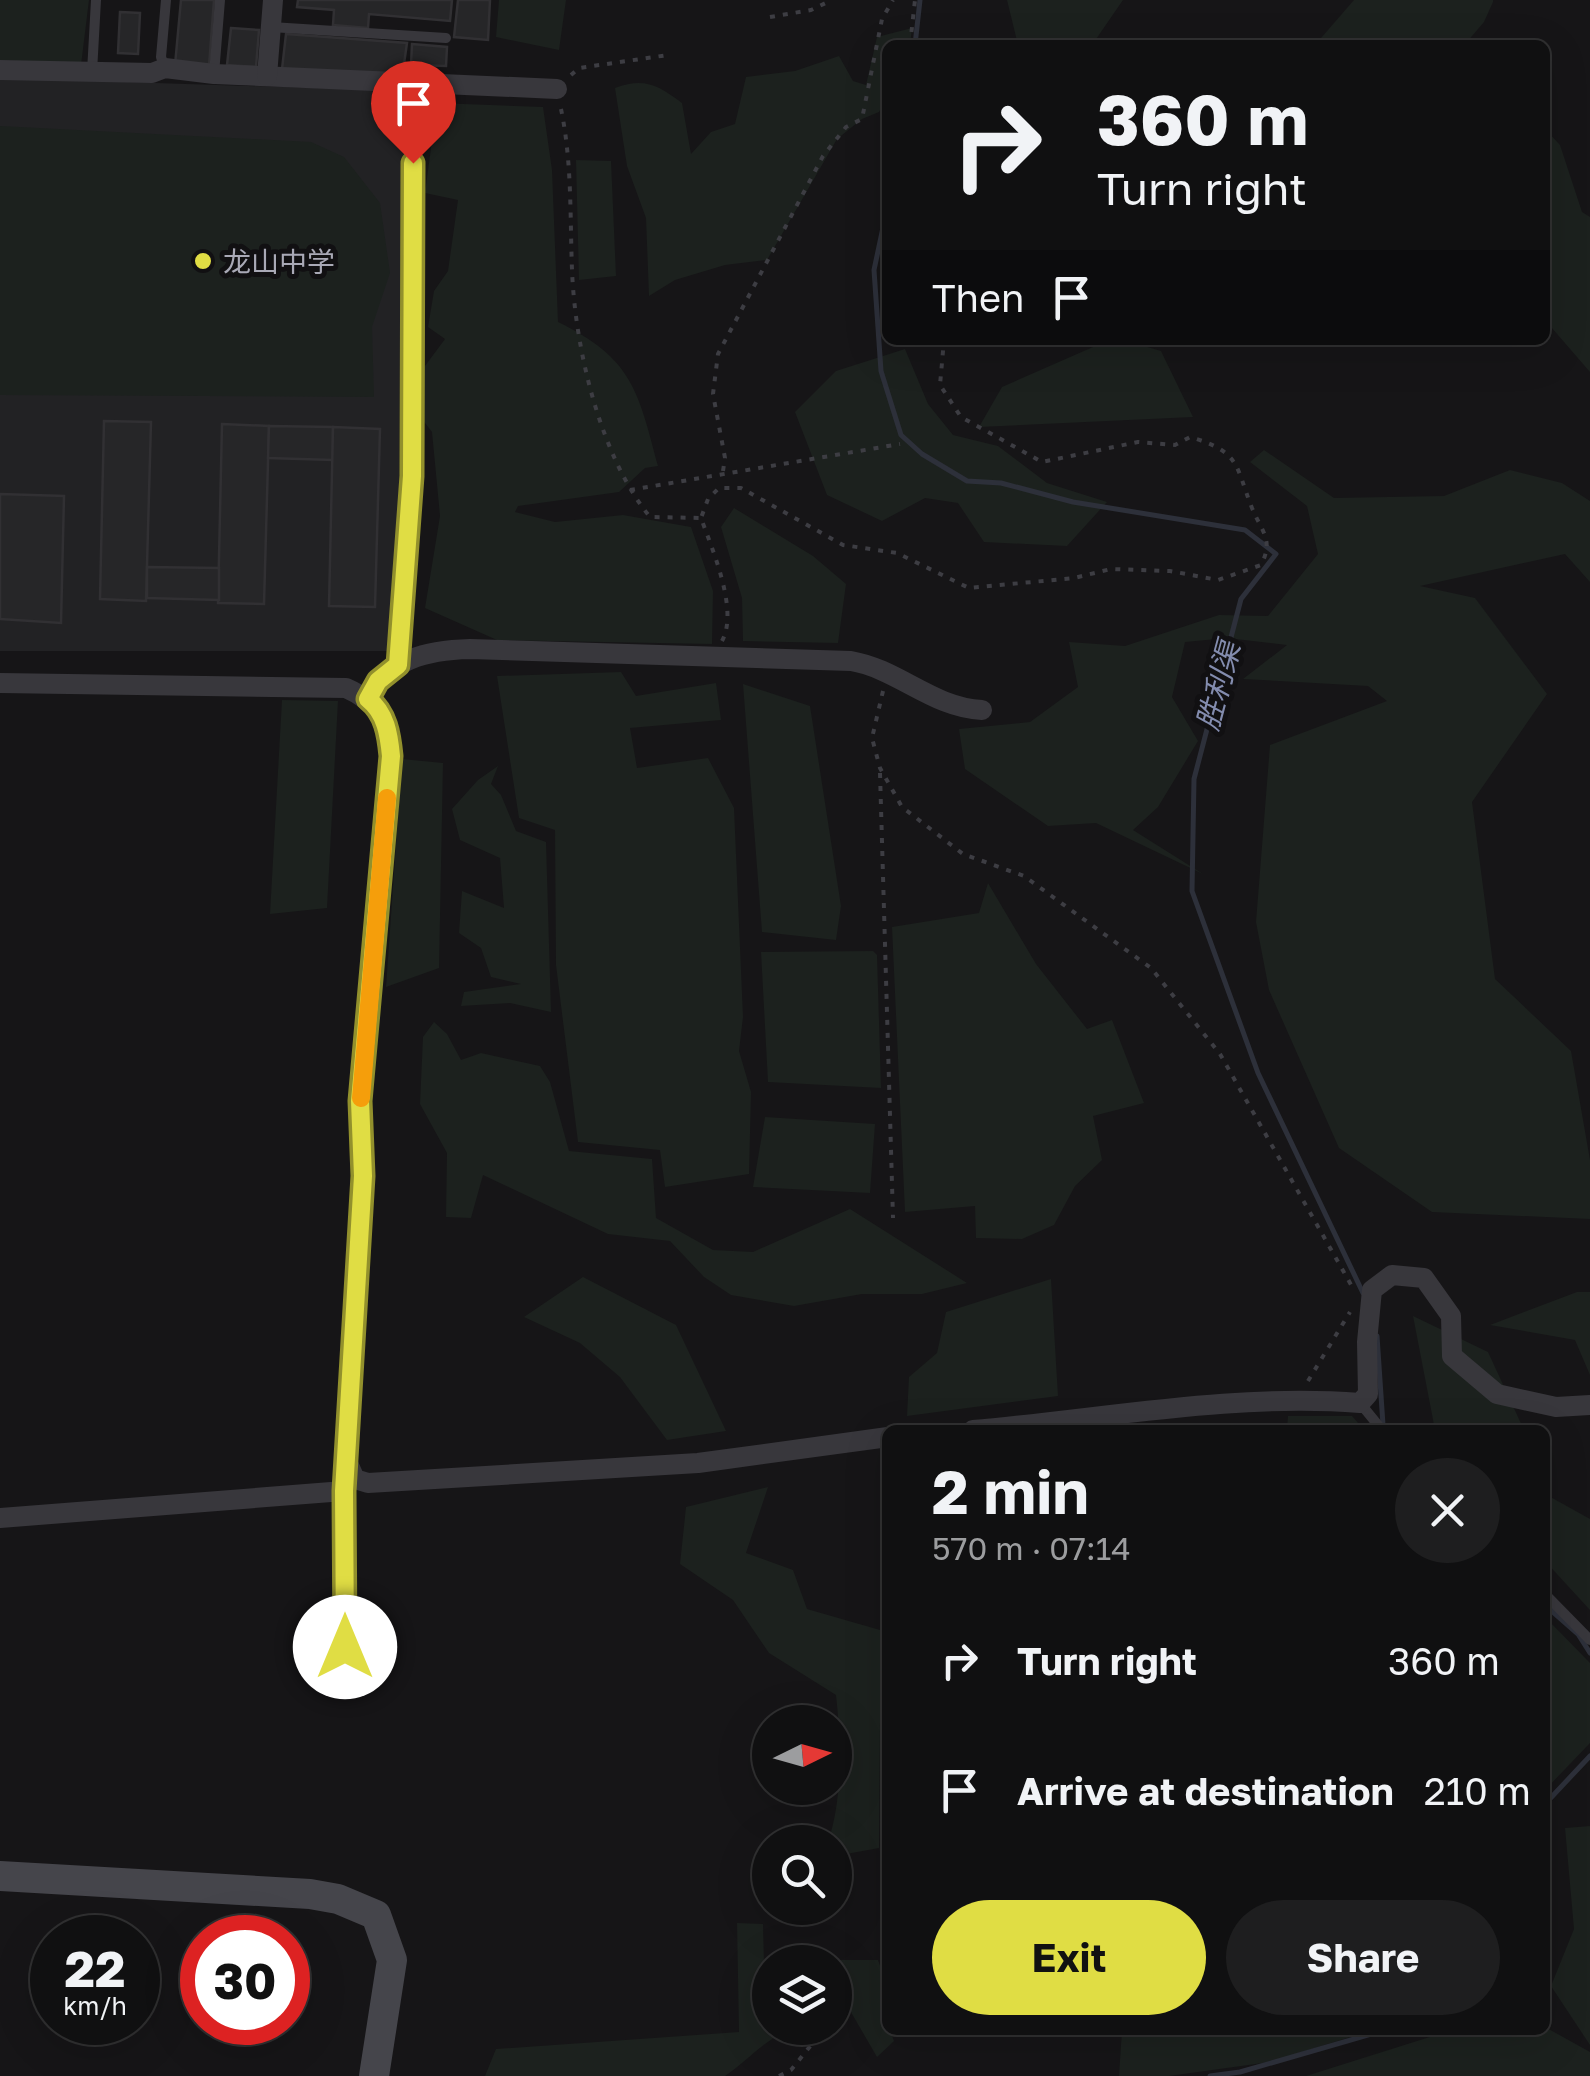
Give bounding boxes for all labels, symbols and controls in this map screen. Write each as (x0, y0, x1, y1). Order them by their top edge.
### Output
pin (371, 61, 456, 164)
icon: arrive (386, 76, 441, 131)
text: 360 m (1097, 76, 1308, 160)
icon: right (932, 80, 1062, 210)
text: Turn right (1097, 161, 1307, 215)
place label: 龙山中学 (223, 245, 335, 278)
marker: 龙山中学 (192, 250, 214, 272)
icon: arrive (1044, 270, 1099, 325)
text: Then (932, 275, 1024, 320)
water label: 胜利渠 (1189, 634, 1248, 734)
text: 2 min (932, 1455, 1089, 1527)
button: close (1395, 1458, 1500, 1563)
text: 570 m · 07:14 (932, 1529, 1131, 1567)
position arrow (293, 1595, 397, 1699)
icon: right (932, 1633, 987, 1688)
text: Turn right (1017, 1638, 1197, 1683)
text: 360 m (1388, 1638, 1500, 1683)
north arrow (752, 1705, 852, 1805)
map controls (752, 1705, 852, 2045)
icon: arrive (932, 1763, 987, 1818)
text: Arrive at destination (1017, 1768, 1394, 1813)
text: 210 m (1424, 1768, 1531, 1813)
button: search (752, 1825, 852, 1925)
button: Exit (932, 1900, 1206, 2015)
button: Share (1226, 1900, 1500, 2015)
speed limit sign: 30 (180, 1915, 310, 2045)
text: 22 (64, 1938, 125, 1998)
button: layers (752, 1945, 852, 2045)
text: km/h (63, 1990, 127, 2021)

